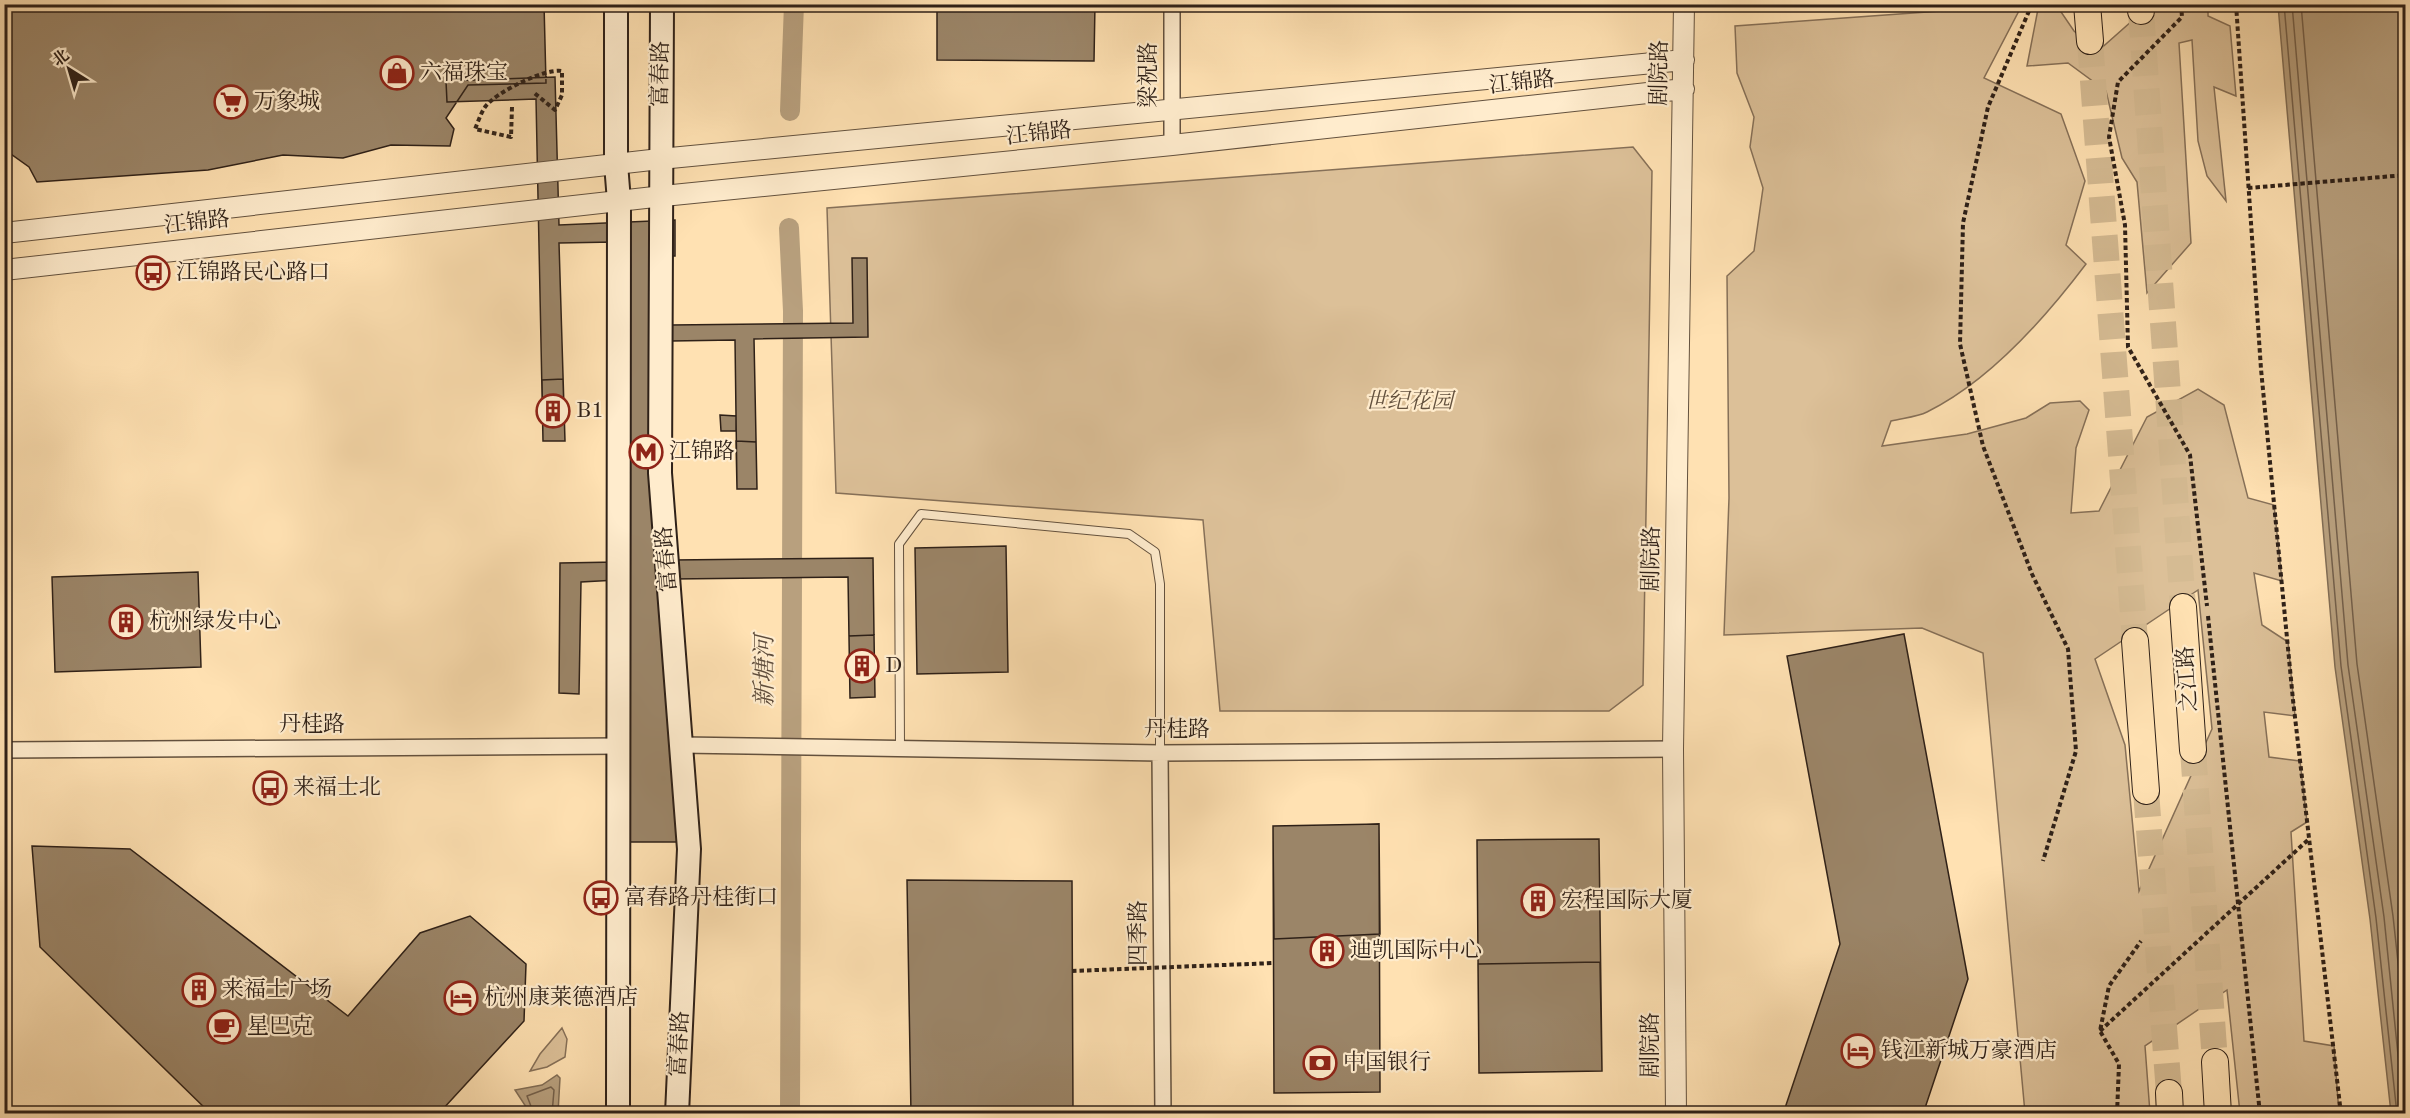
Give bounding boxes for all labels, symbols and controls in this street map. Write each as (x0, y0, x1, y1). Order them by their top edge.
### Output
north arrow (39, 39, 99, 99)
street label: 剧院路 (1646, 40, 1672, 106)
street label: 富春路 (647, 41, 673, 107)
street label: 梁祝路 (1136, 42, 1160, 108)
text: 北 (49, 46, 72, 70)
shop icon: 六福珠宝 (379, 55, 415, 91)
place label: 六福珠宝 (420, 60, 508, 84)
street label: 江锦路 (1488, 67, 1556, 97)
supermarket icon: 万象城 (213, 84, 249, 120)
place label: 万象城 (254, 89, 320, 113)
street label: 江锦路 (1005, 118, 1073, 148)
street label: 江锦路 (163, 207, 231, 237)
bus stop icon: 江锦路民心路口 (135, 255, 171, 291)
place label: 江锦路民心路口 (176, 260, 330, 284)
park label: 世纪花园 (1365, 389, 1456, 413)
building icon: B1 (535, 393, 571, 429)
place label: B1 (576, 400, 604, 422)
metro station icon: 江锦路 (628, 434, 664, 470)
place label: 江锦路 (669, 439, 735, 463)
street label: 富春路 (651, 525, 681, 593)
street label: 剧院路 (1638, 526, 1664, 592)
building icon: 杭州绿发中心 (108, 604, 144, 640)
place label: 杭州绿发中心 (149, 609, 281, 633)
water label: 新塘河 (751, 631, 778, 707)
street label: 之江路 (2173, 645, 2201, 713)
building icon: D (844, 648, 880, 684)
place label: D (885, 655, 902, 677)
street label: 丹桂路 (279, 712, 345, 736)
street label: 丹桂路 (1144, 717, 1210, 741)
bus stop icon: 来福士北 (252, 770, 288, 806)
place label: 来福士北 (293, 775, 381, 799)
bus stop icon: 富春路丹桂街口 (583, 880, 619, 916)
building icon: 宏程国际大厦 (1520, 883, 1556, 919)
place label: 富春路丹桂街口 (624, 885, 778, 909)
place label: 宏程国际大厦 (1561, 888, 1693, 912)
street label: 四季路 (1126, 900, 1150, 966)
building icon: 迪凯国际中心 (1309, 933, 1345, 969)
place label: 迪凯国际中心 (1350, 938, 1482, 962)
building icon: 来福士广场 (181, 972, 217, 1008)
place label: 来福士广场 (222, 977, 332, 1001)
hotel icon: 杭州康莱德酒店 (443, 980, 479, 1016)
place label: 杭州康莱德酒店 (484, 985, 638, 1009)
cafe icon: 星巴克 (206, 1009, 242, 1045)
street label: 富春路 (665, 1010, 693, 1078)
street label: 剧院路 (1638, 1012, 1662, 1078)
place label: 星巴克 (247, 1014, 313, 1038)
hotel icon: 钱江新城万豪酒店 (1840, 1033, 1876, 1069)
place label: 钱江新城万豪酒店 (1881, 1038, 2057, 1062)
bank icon: 中国银行 (1302, 1045, 1338, 1081)
place label: 中国银行 (1343, 1050, 1431, 1074)

